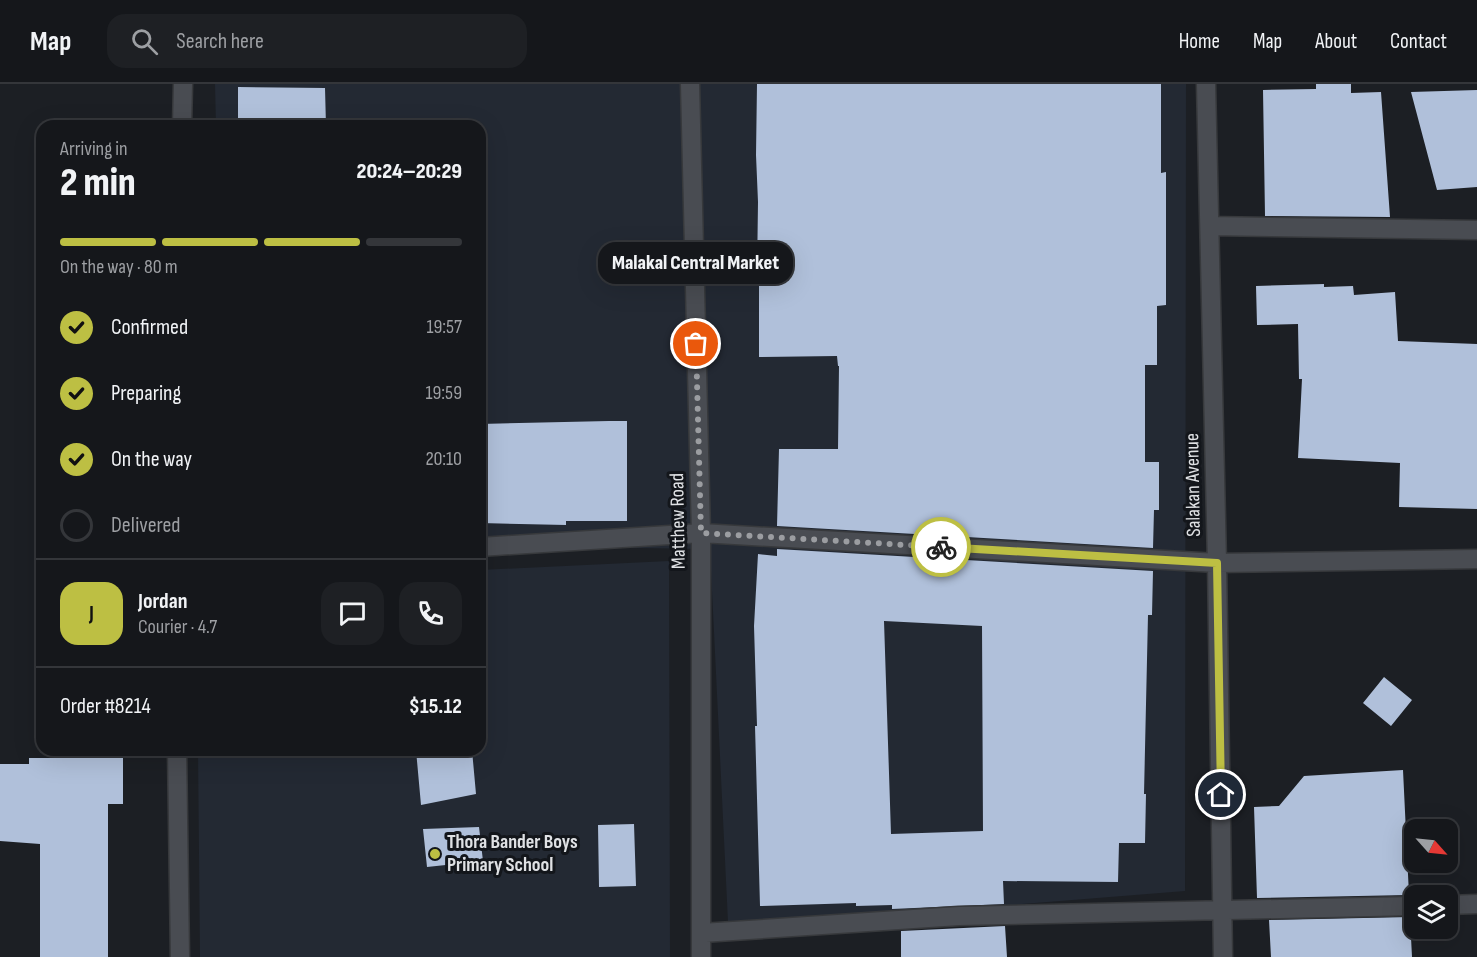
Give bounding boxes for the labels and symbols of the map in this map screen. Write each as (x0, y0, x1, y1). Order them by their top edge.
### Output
callout: Malakal Central Market (598, 242, 794, 284)
pin (670, 318, 721, 369)
street label: Salakan Avenue (1180, 433, 1206, 537)
street label: Matthew Road (665, 473, 691, 569)
courier (911, 517, 971, 577)
pin (1195, 769, 1246, 820)
north arrow (1404, 819, 1458, 873)
place label: Thora Bander Boys Primary School (447, 830, 578, 877)
marker: Thora Bander Boys Primary School (428, 847, 442, 861)

